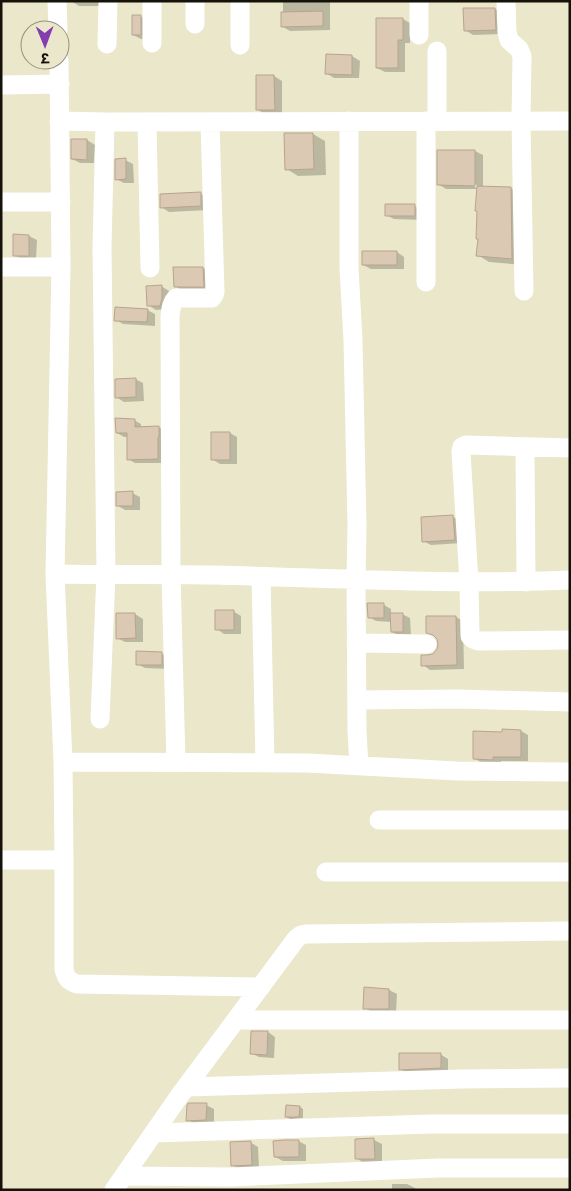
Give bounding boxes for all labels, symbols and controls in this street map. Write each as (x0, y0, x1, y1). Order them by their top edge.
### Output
north arrow (20, 20, 70, 70)
text: उ (40, 48, 50, 68)

